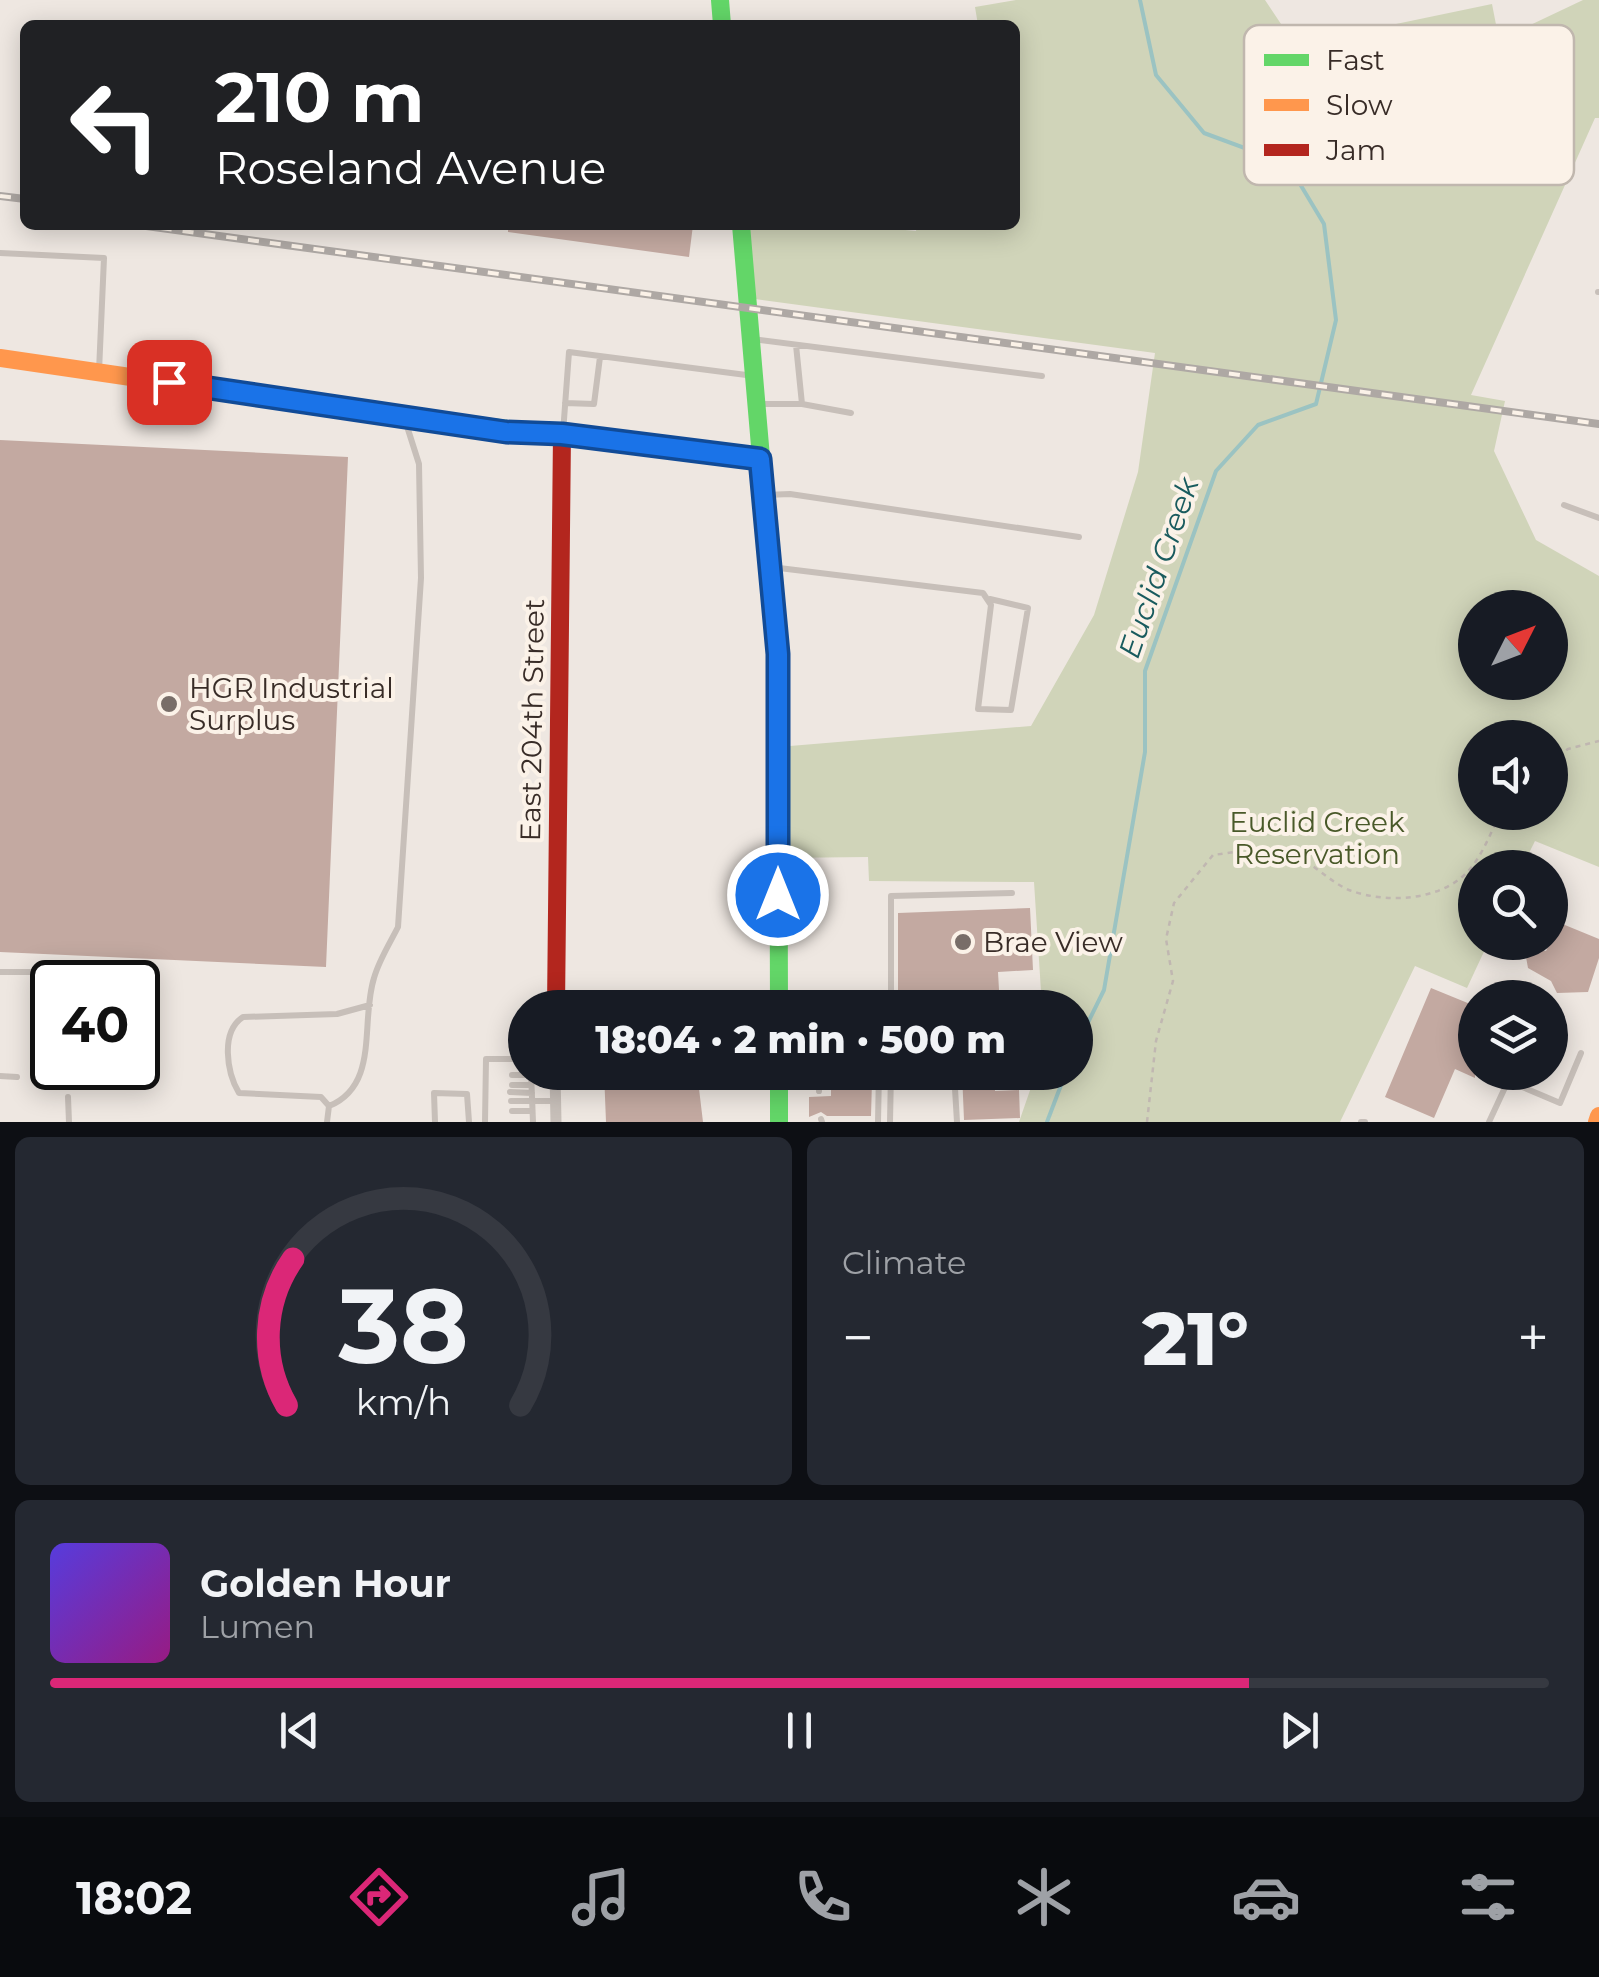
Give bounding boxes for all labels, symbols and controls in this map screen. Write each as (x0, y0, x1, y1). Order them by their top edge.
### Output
legend (1244, 25, 1574, 185)
text: Fast (1326, 43, 1385, 77)
text: 210 m (215, 54, 425, 140)
icon: left (50, 60, 180, 190)
text: Slow (1326, 88, 1393, 122)
text: Jam (1325, 133, 1386, 167)
text: Roseland Avenue (215, 140, 606, 195)
pin (127, 340, 212, 425)
icon: arrive (142, 355, 197, 410)
water label: Euclid Creek (1110, 472, 1207, 663)
north arrow (1458, 590, 1568, 700)
map controls (1458, 590, 1568, 1090)
street label: East 204th Street (513, 598, 551, 842)
place label: HGR Industrial Surplus (189, 671, 394, 737)
marker: HGR Industrial Surplus (158, 693, 180, 715)
button: sound (1458, 720, 1568, 830)
park label: Euclid Creek Reservation (1229, 805, 1405, 871)
position arrow (726, 843, 830, 947)
button: search (1458, 850, 1568, 960)
place label: Brae View (983, 925, 1123, 959)
marker: Brae View (952, 931, 974, 953)
speed limit sign: 40 (30, 960, 160, 1090)
button: layers (1458, 980, 1568, 1090)
text: 18:04 · 2 min · 500 m (595, 1016, 1006, 1063)
text: Climate (842, 1243, 966, 1282)
text: 38 (337, 1262, 469, 1389)
text: 21° (1142, 1292, 1249, 1384)
text: − (842, 1304, 874, 1371)
text: + (1517, 1304, 1549, 1371)
text: km/h (356, 1380, 451, 1424)
text: Golden Hour (200, 1560, 451, 1607)
text: Lumen (200, 1607, 315, 1646)
icon: previous (272, 1703, 327, 1758)
icon: pause (772, 1703, 827, 1758)
icon: next (1272, 1703, 1327, 1758)
icon: directions (344, 1862, 414, 1932)
icon: music (566, 1862, 636, 1932)
icon: phone (788, 1862, 858, 1932)
icon: climate (1009, 1862, 1079, 1932)
icon: car (1231, 1862, 1301, 1932)
icon: filters (1453, 1862, 1523, 1932)
text: 18:02 (76, 1870, 192, 1925)

